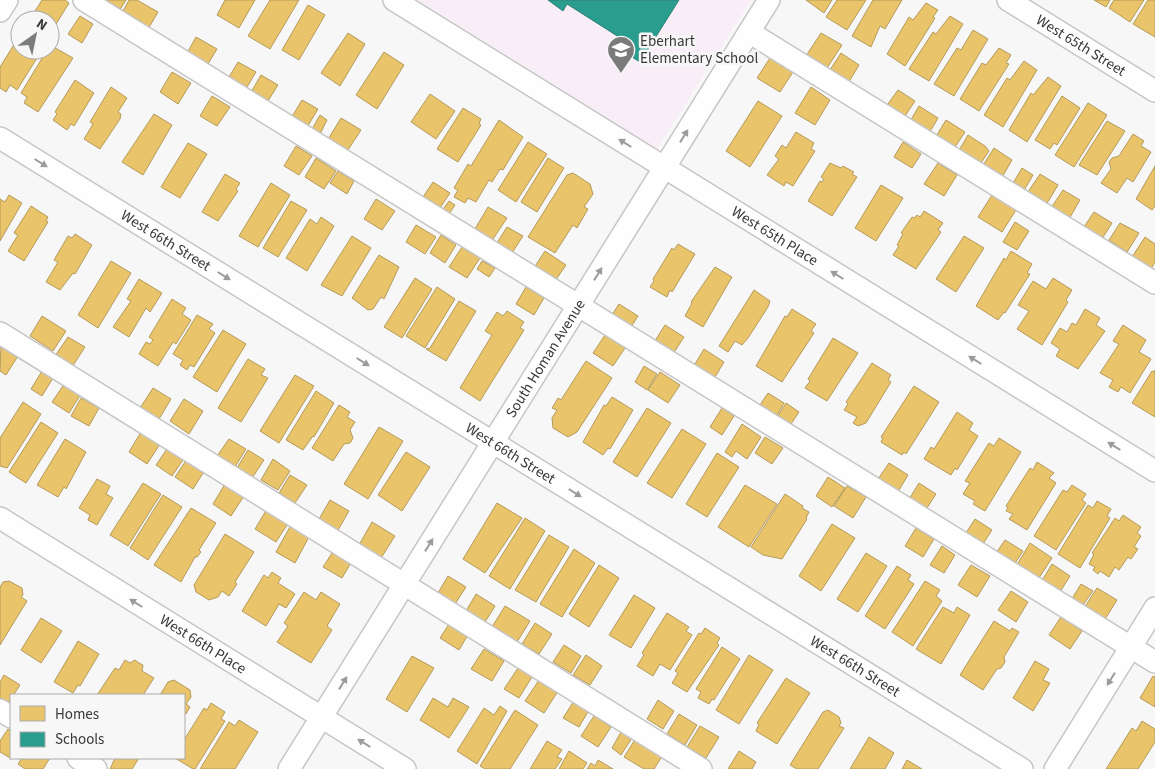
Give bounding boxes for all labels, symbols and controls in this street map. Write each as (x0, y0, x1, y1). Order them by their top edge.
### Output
north arrow (10, 10, 60, 60)
street label: West 65th Street (1032, 10, 1130, 82)
text: N (32, 14, 51, 36)
place label: Eberhart Elementary School (640, 31, 758, 69)
school or university icon: Eberhart Elementary School (606, 35, 636, 74)
one-way arrow (680, 129, 689, 142)
one-way arrow (618, 138, 631, 148)
one-way arrow (35, 159, 48, 168)
street label: West 65th Place (727, 201, 822, 271)
street label: West 66th Street (117, 205, 215, 277)
one-way arrow (594, 267, 603, 280)
one-way arrow (831, 270, 844, 279)
one-way arrow (218, 272, 231, 281)
street label: South Homan Avenue (501, 295, 591, 422)
one-way arrow (969, 356, 982, 365)
one-way arrow (356, 357, 369, 366)
street label: West 66th Street (461, 418, 559, 489)
one-way arrow (1107, 441, 1120, 450)
one-way arrow (569, 489, 582, 498)
one-way arrow (424, 539, 434, 552)
one-way arrow (130, 598, 143, 607)
street label: West 66th Place (156, 609, 250, 679)
street label: West 66th Street (806, 631, 904, 702)
one-way arrow (1106, 673, 1115, 686)
one-way arrow (338, 676, 348, 690)
legend (10, 694, 185, 759)
text: Homes (55, 704, 99, 725)
text: Schools (55, 729, 104, 750)
one-way arrow (357, 739, 370, 748)

